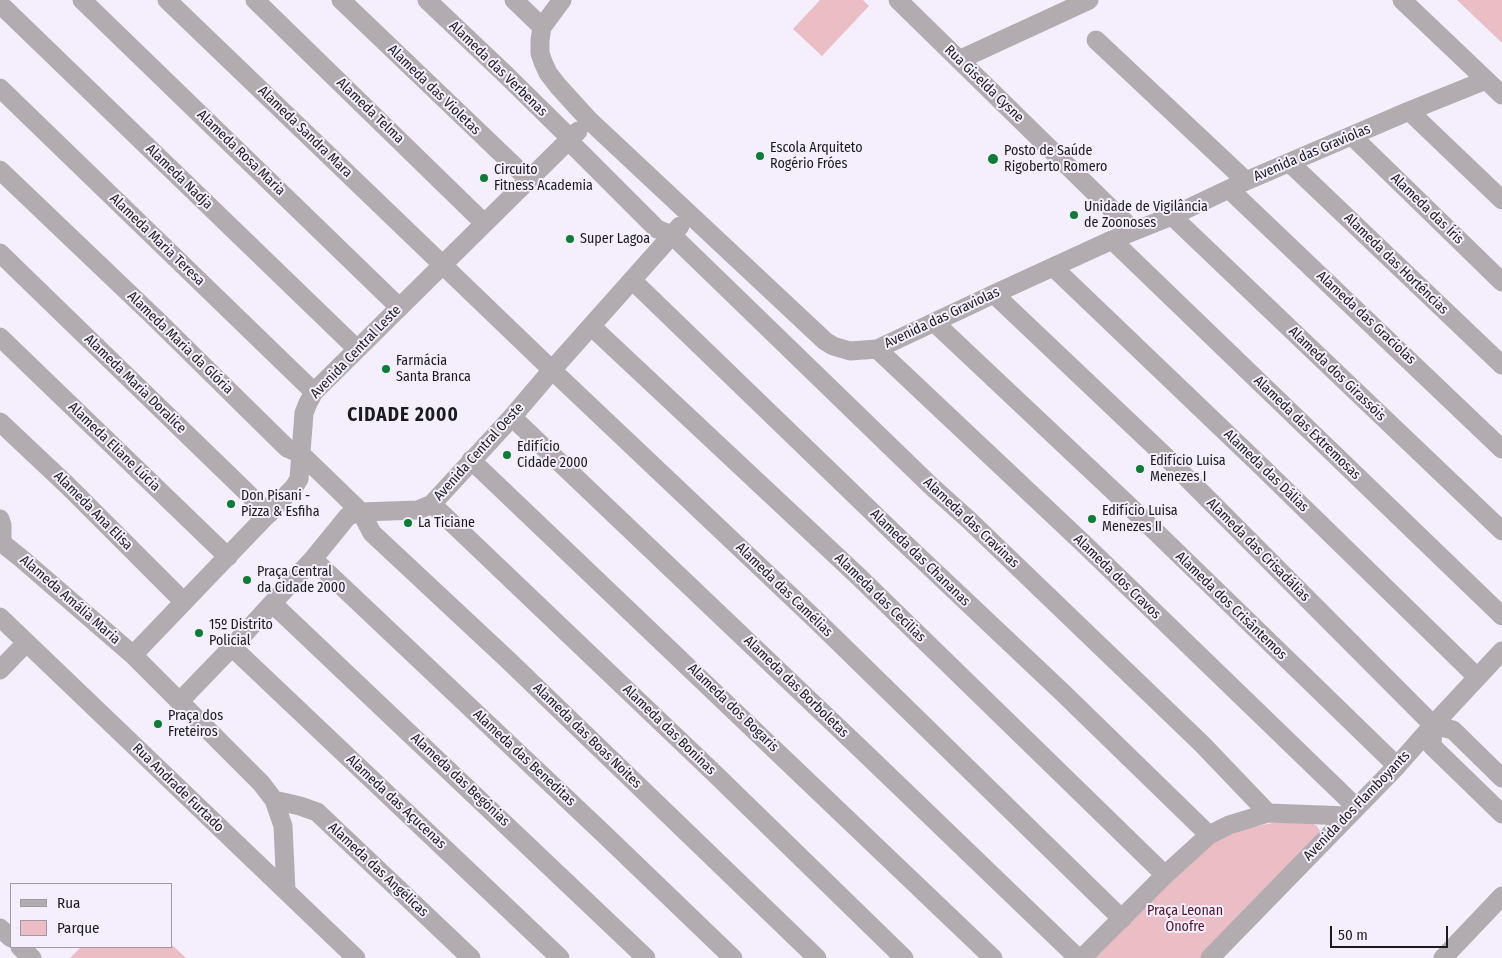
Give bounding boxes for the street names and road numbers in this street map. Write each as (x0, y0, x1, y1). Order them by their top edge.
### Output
street label: Alameda das Verbenas (445, 18, 551, 120)
street label: Alameda das Violetas (384, 41, 484, 139)
street label: Rua Giselda Cysne (941, 42, 1027, 126)
street label: Alameda Telma (333, 75, 407, 147)
street label: Alameda Sandra Mara (254, 83, 356, 181)
street label: Alameda Rosa Maria (193, 107, 289, 199)
street label: Avenida das Graviolas (1251, 121, 1373, 185)
street label: Alameda Nadja (142, 141, 216, 213)
street label: Alameda das Íris (1387, 170, 1467, 248)
street label: Alameda Maria Teresa (106, 190, 208, 290)
street label: Alameda das Hortências (1340, 210, 1452, 318)
street label: Alameda das Gracíolas (1313, 268, 1419, 368)
street label: Avenida das Graviolas (882, 284, 1002, 352)
street label: Alameda Maria da Glória (124, 288, 236, 398)
street label: Avenida Central Leste (307, 302, 405, 402)
street label: Alameda dos Girassóis (1285, 323, 1389, 425)
street label: Alameda Maria Doralice (81, 331, 189, 437)
street label: Alameda das Extremosas (1250, 373, 1364, 483)
street label: Alameda Eliane Lúcia (65, 399, 163, 495)
street label: Avenida Central Oeste (431, 400, 527, 504)
street label: Alameda das Dálias (1220, 426, 1312, 516)
street label: Alameda Ana Elisa (50, 468, 136, 554)
street label: Alameda das Cravinas (920, 474, 1022, 572)
street label: Alameda das Crisadálias (1203, 495, 1313, 605)
street label: Alameda das Chananas (867, 506, 973, 610)
street label: Alameda dos Cravos (1070, 531, 1164, 623)
street label: Alameda das Camélias (732, 539, 836, 641)
street label: Alameda dos Crisântemos (1172, 549, 1290, 663)
street label: Alameda das Cecílias (831, 550, 929, 646)
street label: Alameda Amália Maria (16, 552, 124, 648)
street label: Alameda das Borboletas (740, 633, 852, 741)
street label: Alameda dos Bogaris (684, 660, 782, 756)
street label: Alameda das Boas Noites (529, 680, 645, 792)
street label: Alameda das Boninas (619, 681, 719, 779)
street label: Alameda das Beneditas (469, 706, 579, 810)
street label: Alameda das Begônias (407, 730, 513, 830)
street label: Rua Andrade Furtado (129, 740, 227, 836)
street label: Avenida dos Flamboyants (1300, 748, 1414, 864)
street label: Alameda das Açucenas (343, 752, 449, 852)
street label: Alameda das Angélicas (325, 819, 431, 921)

